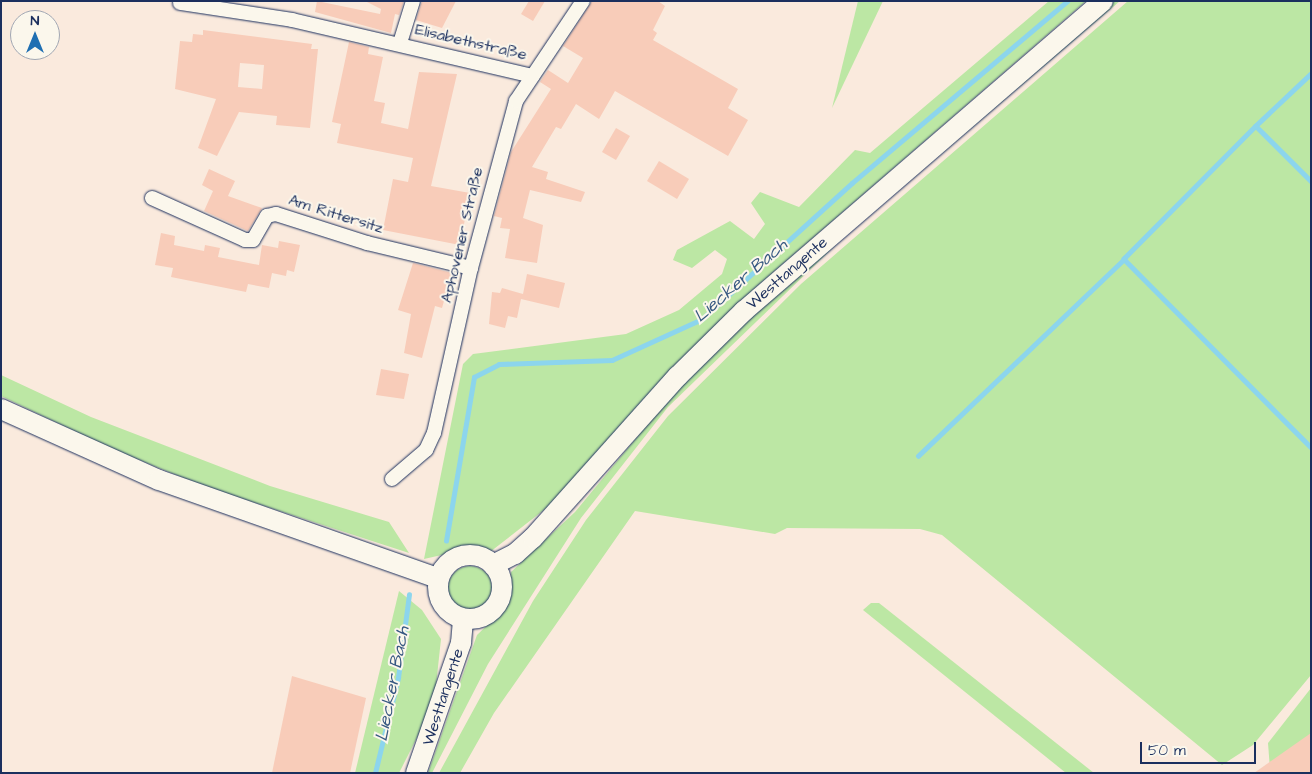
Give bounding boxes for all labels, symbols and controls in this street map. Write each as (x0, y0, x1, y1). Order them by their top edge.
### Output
north arrow (10, 10, 60, 60)
text: N (31, 11, 39, 31)
street label: Elisabethstraße (413, 20, 529, 64)
street label: Aphovener Straße (437, 165, 487, 305)
street label: Am Rittersitz (286, 190, 386, 238)
street label: Westtangente (743, 233, 831, 313)
water label: Liecker Bach (690, 235, 792, 327)
water label: Liecker Bach (371, 625, 415, 743)
street label: Westtangente (418, 646, 468, 748)
scale bar (1142, 732, 1258, 764)
text: 50 m (1148, 740, 1186, 761)

